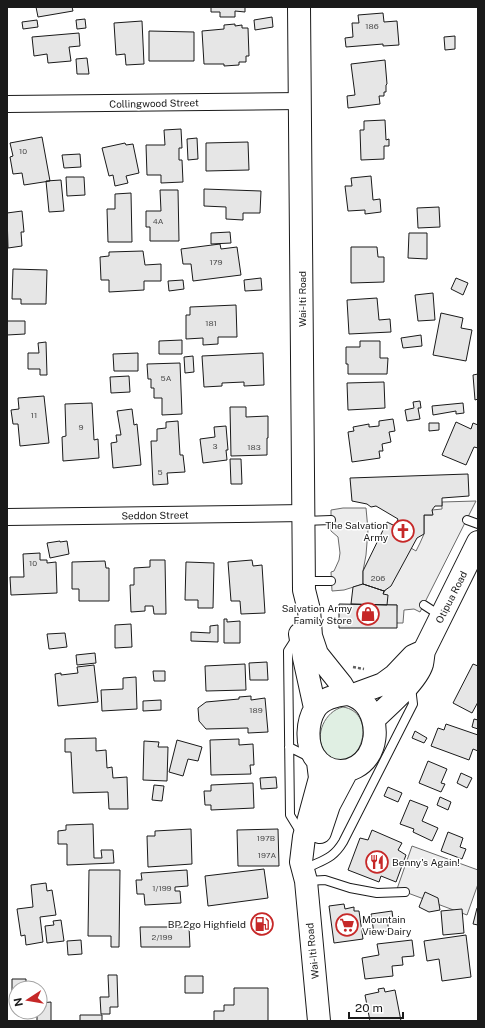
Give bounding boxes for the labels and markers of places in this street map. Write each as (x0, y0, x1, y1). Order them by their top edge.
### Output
church icon: The Salvation Army (390, 518, 416, 544)
place label: The Salvation Army (325, 519, 389, 543)
shop icon: Salvation Army Family Store (355, 601, 381, 627)
place label: Salvation Army Family Store (282, 602, 353, 626)
restaurant icon: Benny's Again! (364, 849, 390, 875)
place label: Benny's Again! (392, 856, 460, 868)
fuel station icon: BP 2go Highfield (249, 911, 275, 937)
supermarket icon: Mountain View Dairy (334, 912, 360, 938)
place label: Mountain View Dairy (362, 913, 412, 937)
place label: BP 2go Highfield (168, 918, 246, 930)

